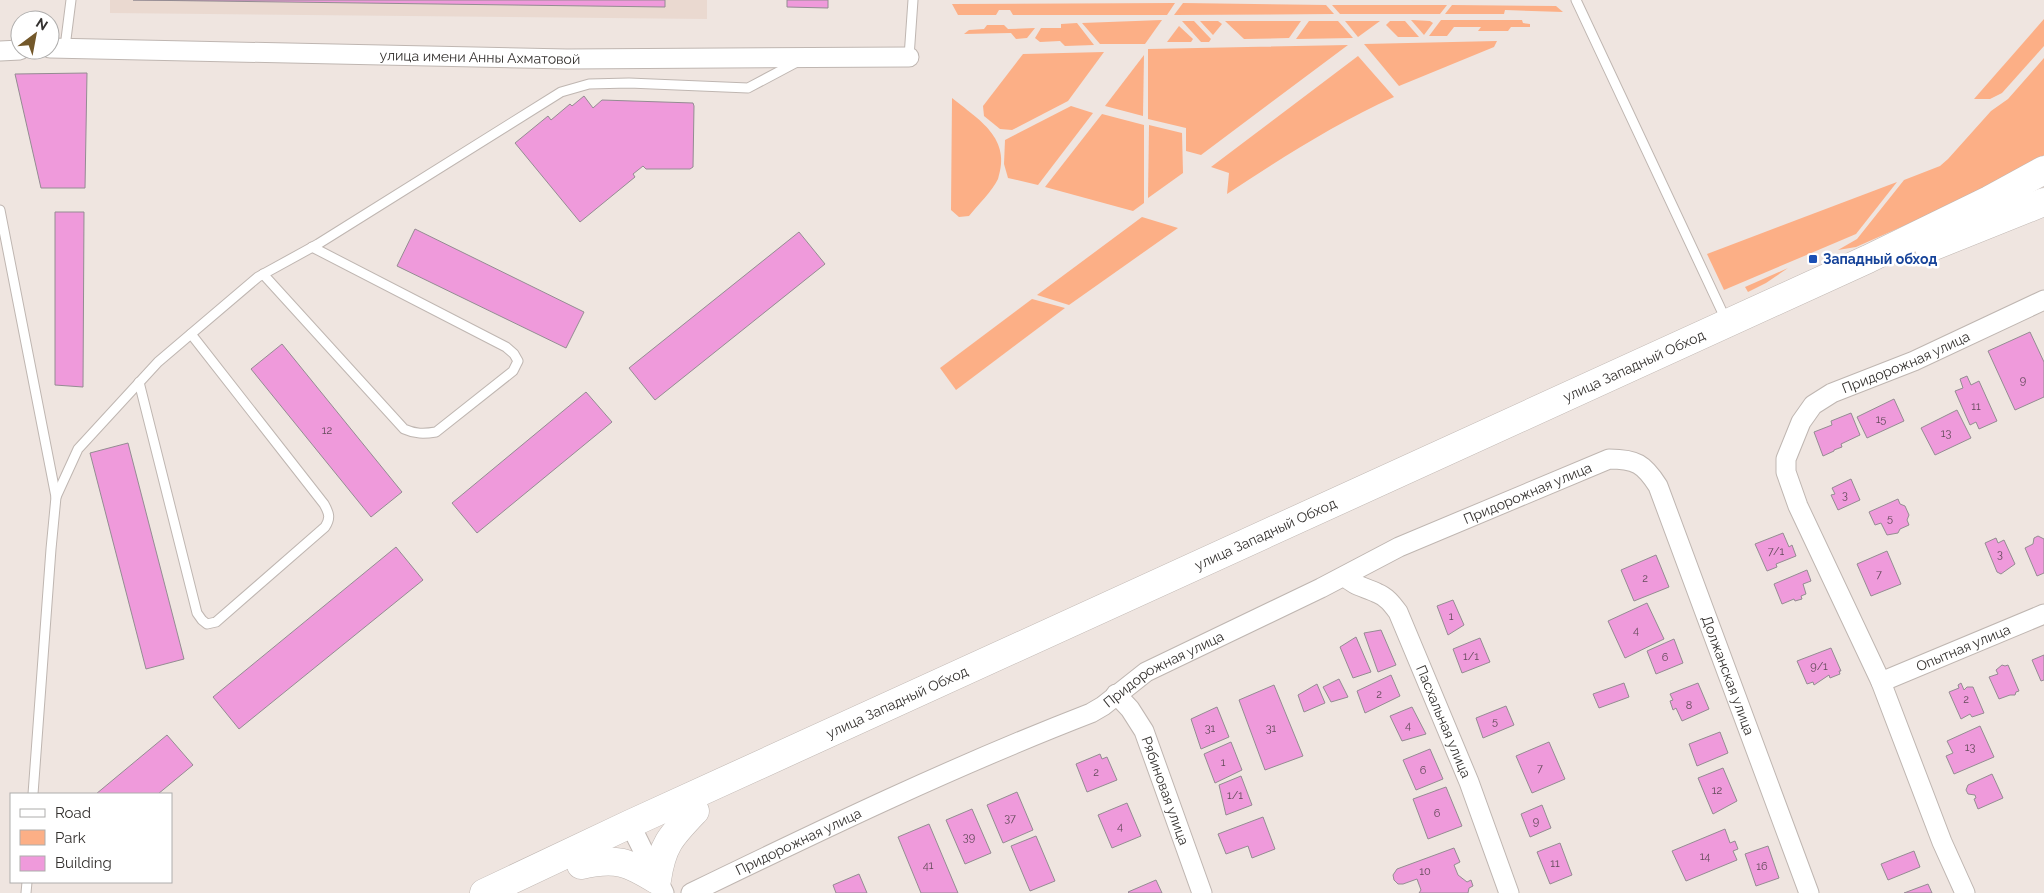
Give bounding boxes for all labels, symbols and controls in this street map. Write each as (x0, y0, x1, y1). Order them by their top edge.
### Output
north arrow (10, 10, 60, 60)
text: N (33, 14, 51, 34)
street label: улица имени Анны Ахматовой (379, 47, 580, 67)
place label: Западный обход (1823, 251, 1937, 267)
marker: Западный обход (1807, 253, 1819, 265)
street label: улица Западный Обход (1561, 327, 1707, 405)
street label: Придорожная улица (1840, 328, 1972, 396)
house number: 9 (2020, 374, 2026, 387)
house number: 11 (1971, 400, 1981, 413)
house number: 15 (1876, 413, 1886, 426)
house number: 12 (322, 424, 332, 437)
house number: 13 (1941, 427, 1951, 440)
street label: Придорожная улица (1461, 459, 1594, 527)
house number: 3 (1842, 489, 1848, 502)
street label: улица Западный Обход (1192, 495, 1339, 573)
house number: 5 (1887, 512, 1893, 525)
house number: 7/1 (1768, 545, 1784, 558)
house number: 3 (1997, 548, 2003, 561)
house number: 7 (1876, 568, 1882, 581)
house number: 2 (1642, 572, 1648, 585)
house number: 1 (1449, 610, 1454, 623)
street label: Должанская улица (1699, 613, 1758, 737)
street label: Опытная улица (1914, 621, 2013, 674)
house number: 4 (1633, 624, 1639, 637)
street label: Придорожная улица (1100, 628, 1226, 711)
house number: 1/1 (1463, 650, 1479, 663)
house number: 6 (1662, 651, 1669, 664)
house number: 9/1 (1810, 660, 1828, 673)
street label: улица Западный Обход (824, 663, 970, 741)
street label: Пасхальная улица (1413, 663, 1474, 780)
house number: 2 (1376, 688, 1382, 701)
house number: 2 (1963, 693, 1969, 706)
house number: 8 (1686, 699, 1692, 712)
house number: 5 (1492, 715, 1498, 728)
house number: 4 (1405, 719, 1411, 732)
house number: 31 (1205, 722, 1216, 735)
house number: 31 (1266, 722, 1277, 735)
street label: Рябиновая улица (1139, 734, 1192, 847)
house number: 13 (1965, 741, 1975, 754)
house number: 1 (1221, 756, 1226, 769)
house number: 7 (1537, 762, 1543, 775)
house number: 6 (1420, 764, 1427, 777)
house number: 2 (1093, 766, 1099, 779)
house number: 12 (1712, 784, 1722, 797)
house number: 1/1 (1227, 789, 1243, 802)
legend (10, 793, 172, 883)
text: Road (55, 804, 91, 822)
street label: Придорожная улица (733, 805, 864, 878)
house number: 6 (1434, 807, 1441, 820)
house number: 37 (1004, 812, 1016, 825)
house number: 9 (1533, 815, 1539, 828)
house number: 4 (1117, 820, 1123, 833)
text: Park (55, 829, 86, 847)
house number: 39 (963, 831, 975, 844)
house number: 14 (1700, 850, 1710, 863)
text: Building (55, 854, 112, 872)
house number: 11 (1550, 857, 1560, 870)
house number: 41 (923, 859, 934, 872)
house number: 16 (1756, 860, 1768, 873)
house number: 10 (1419, 865, 1431, 878)

